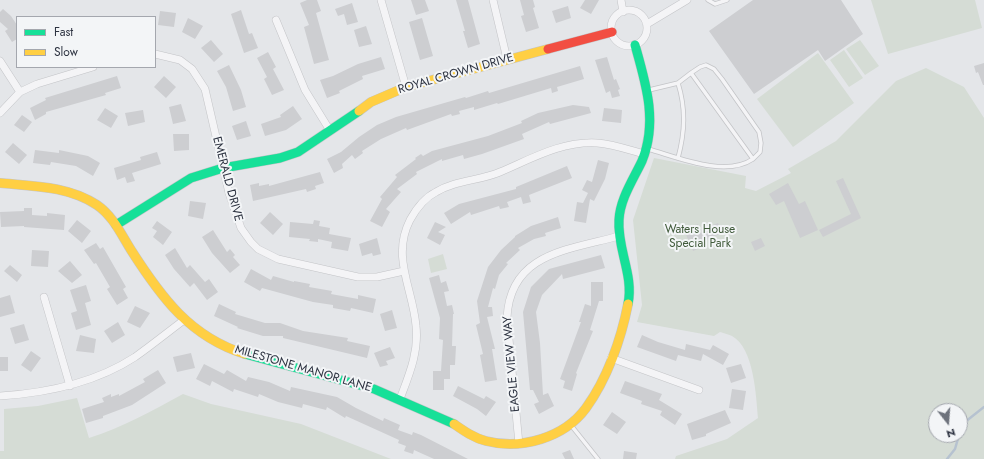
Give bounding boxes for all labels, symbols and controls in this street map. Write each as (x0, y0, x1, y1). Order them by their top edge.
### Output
legend (16, 16, 156, 68)
text: Fast (54, 23, 73, 41)
text: Slow (54, 43, 78, 61)
street label: ROYAL CROWN DRIVE (397, 51, 515, 97)
street label: EMERALD DRIVE (209, 135, 245, 223)
park label: Waters House Special Park (665, 223, 735, 251)
street label: EAGLE VIEW WAY (501, 315, 523, 413)
street label: MILESTONE MANOR LANE (233, 343, 373, 395)
north arrow (928, 403, 968, 443)
text: N (945, 425, 958, 442)

